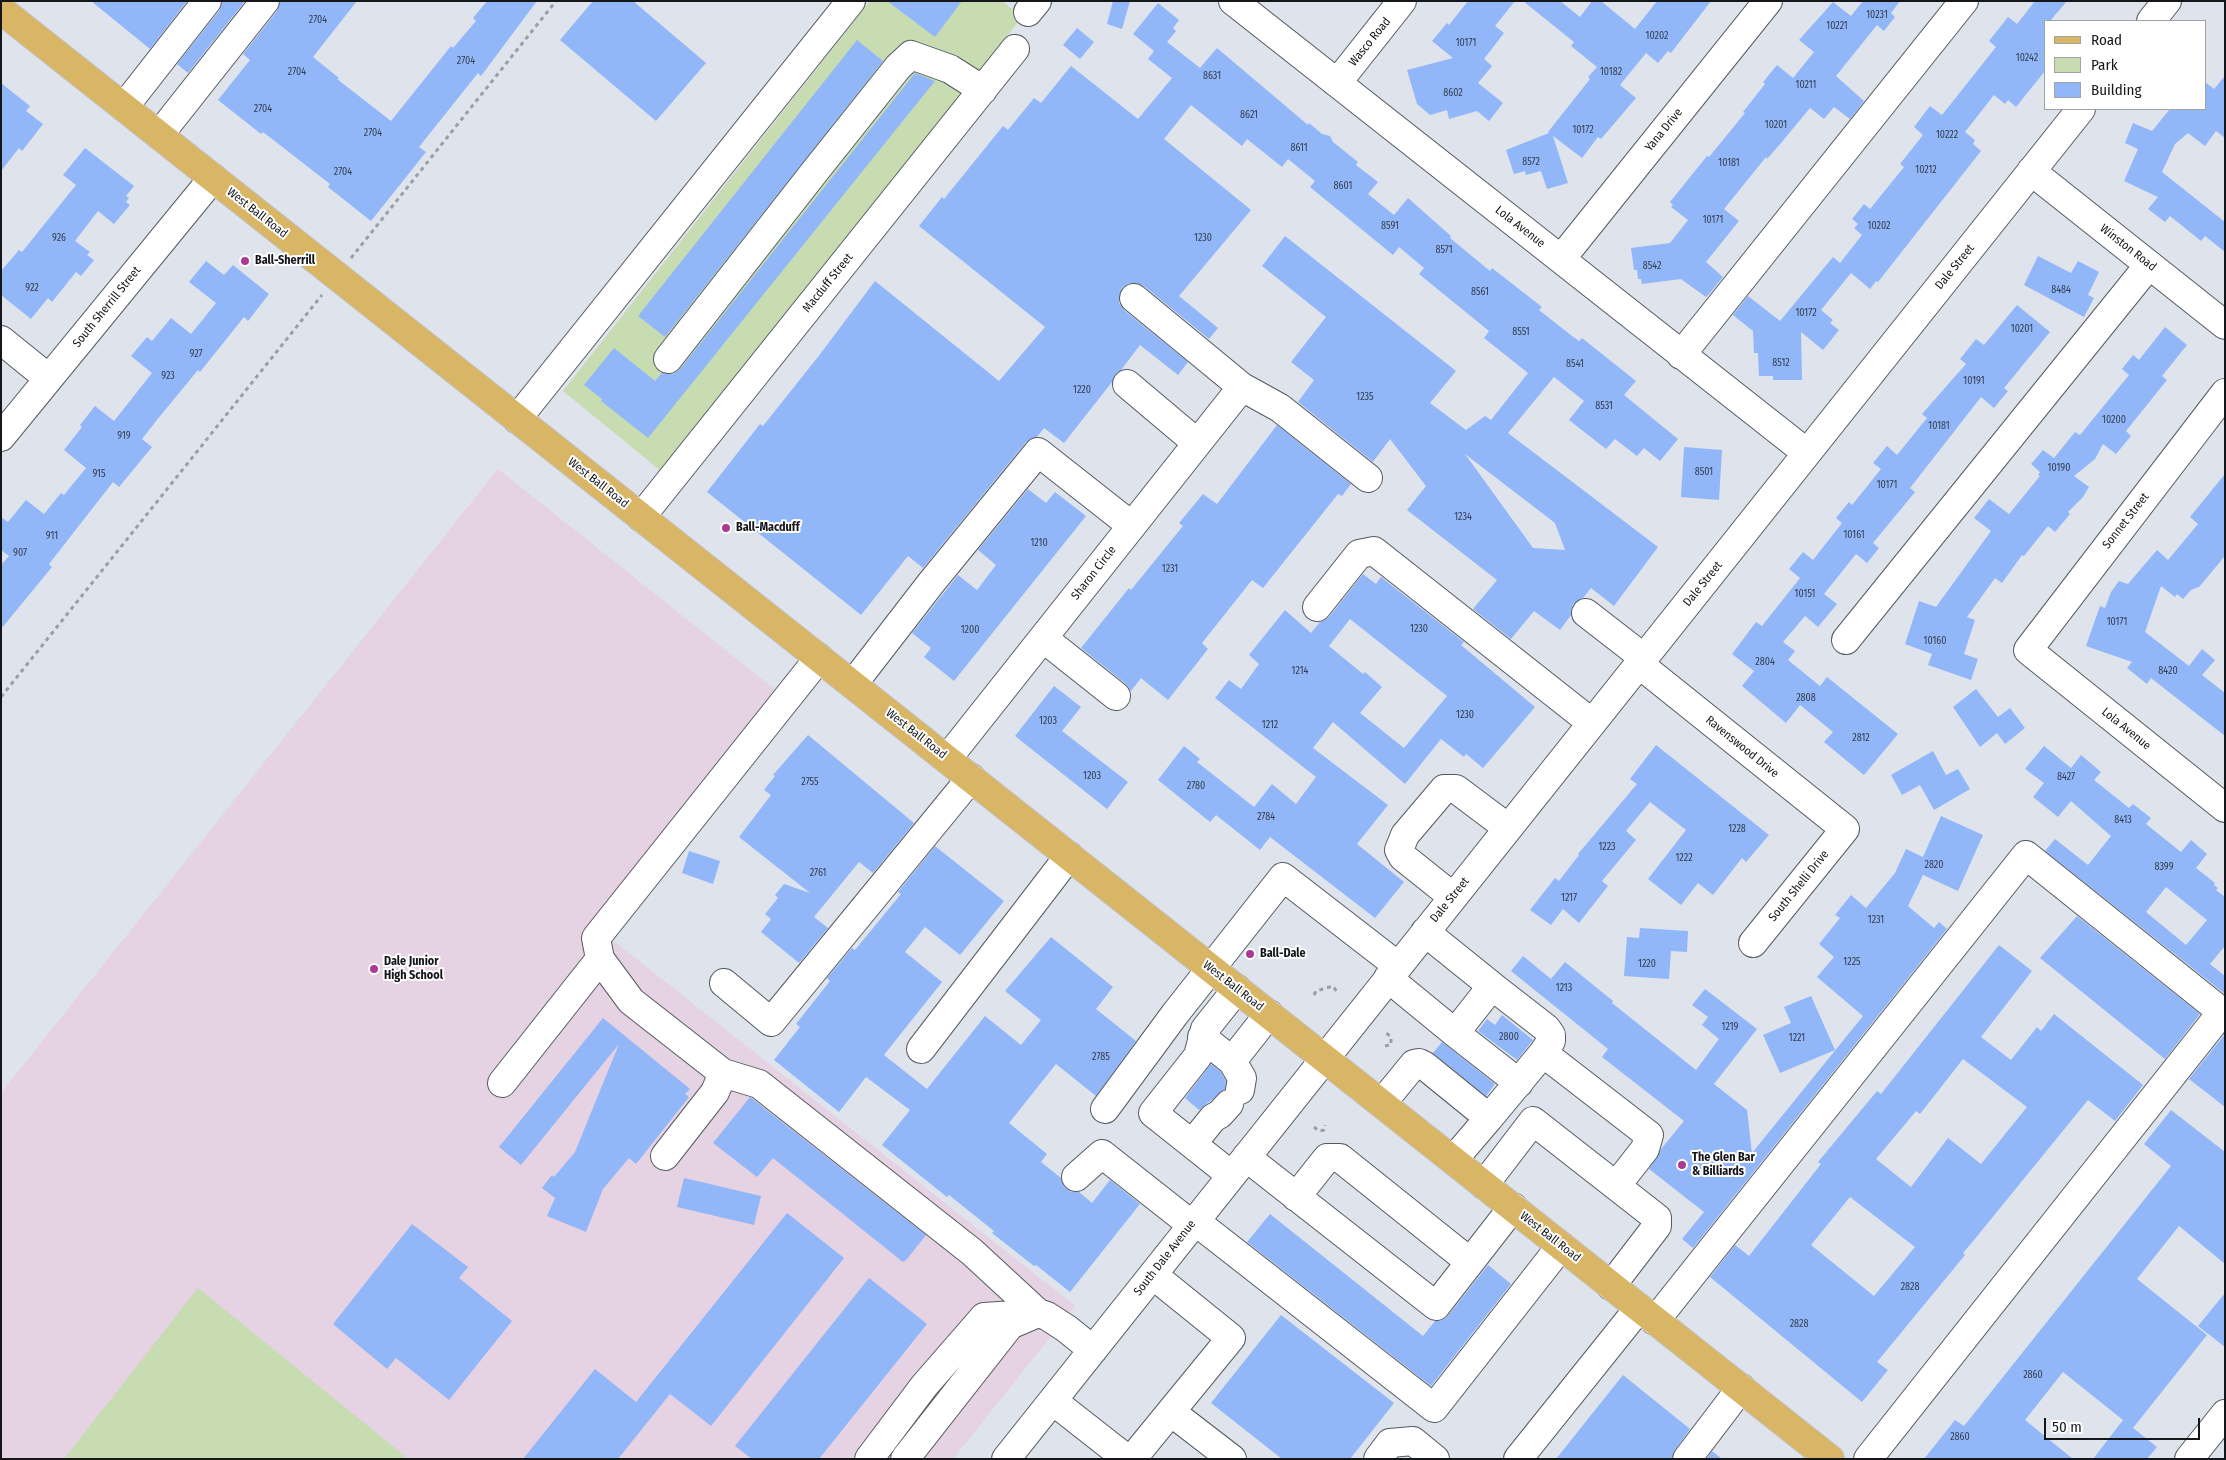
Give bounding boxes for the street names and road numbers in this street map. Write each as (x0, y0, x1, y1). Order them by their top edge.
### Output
street label: Wasco Road (1346, 15, 1394, 69)
street label: Yana Drive (1642, 106, 1686, 154)
street label: West Ball Road (224, 185, 290, 241)
street label: Lola Avenue (1492, 203, 1548, 251)
street label: Winston Road (2097, 222, 2159, 274)
street label: Dale Street (1932, 241, 1978, 293)
street label: Macduff Street (800, 251, 856, 315)
street label: South Sherrill Street (70, 264, 144, 350)
street label: West Ball Road (565, 455, 631, 511)
street label: Sonnet Street (2100, 490, 2152, 552)
street label: Sharon Circle (1068, 543, 1120, 603)
street label: Dale Street (1680, 558, 1726, 610)
street label: Lola Avenue (2098, 705, 2154, 753)
street label: West Ball Road (883, 706, 949, 762)
street label: Ravenswood Drive (1703, 713, 1781, 781)
street label: South Shelli Drive (1766, 848, 1832, 924)
street label: Dale Street (1427, 874, 1473, 926)
street label: West Ball Road (1200, 958, 1266, 1014)
street label: West Ball Road (1517, 1209, 1583, 1265)
street label: South Dale Avenue (1131, 1217, 1199, 1299)

